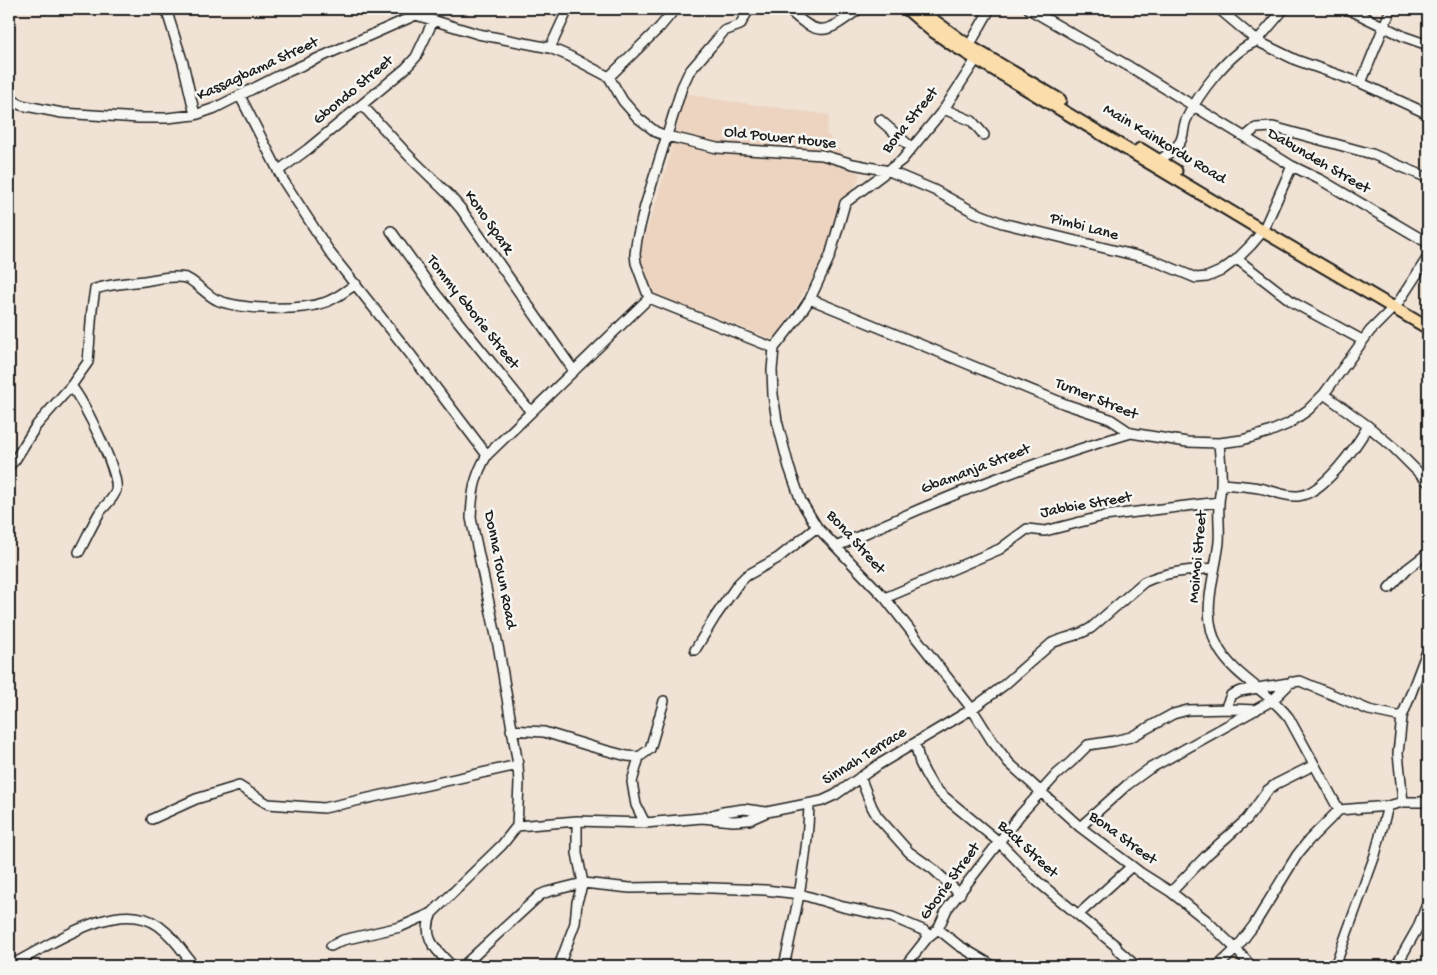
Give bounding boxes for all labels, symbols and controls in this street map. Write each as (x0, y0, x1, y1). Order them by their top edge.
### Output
street label: Kassagbama Street (194, 33, 323, 106)
street label: Gbondo Street (310, 51, 399, 130)
street label: Bona Street (878, 83, 944, 159)
street label: Main Kainkordu Road (1099, 101, 1230, 190)
street label: Old Power House (723, 124, 838, 154)
street label: Dabundeh Street (1262, 124, 1374, 200)
street label: Kono Spark (459, 187, 518, 260)
street label: Pimbi Lane (1047, 210, 1121, 246)
street label: Tommy Gborie Street (421, 251, 523, 375)
street label: Turner Street (1051, 374, 1141, 426)
street label: Gbamanja Street (919, 440, 1035, 500)
street label: Jabbie Street (1039, 488, 1135, 523)
street label: Bona Street (821, 506, 890, 580)
street label: Donna Town Road (478, 508, 520, 632)
street label: MoiMoi Street (1186, 509, 1213, 604)
street label: Sinnah Terrace (819, 723, 911, 790)
street label: Bona Street (1083, 807, 1161, 871)
street label: Back Street (992, 816, 1062, 884)
street label: Gborie Street (917, 839, 986, 924)

